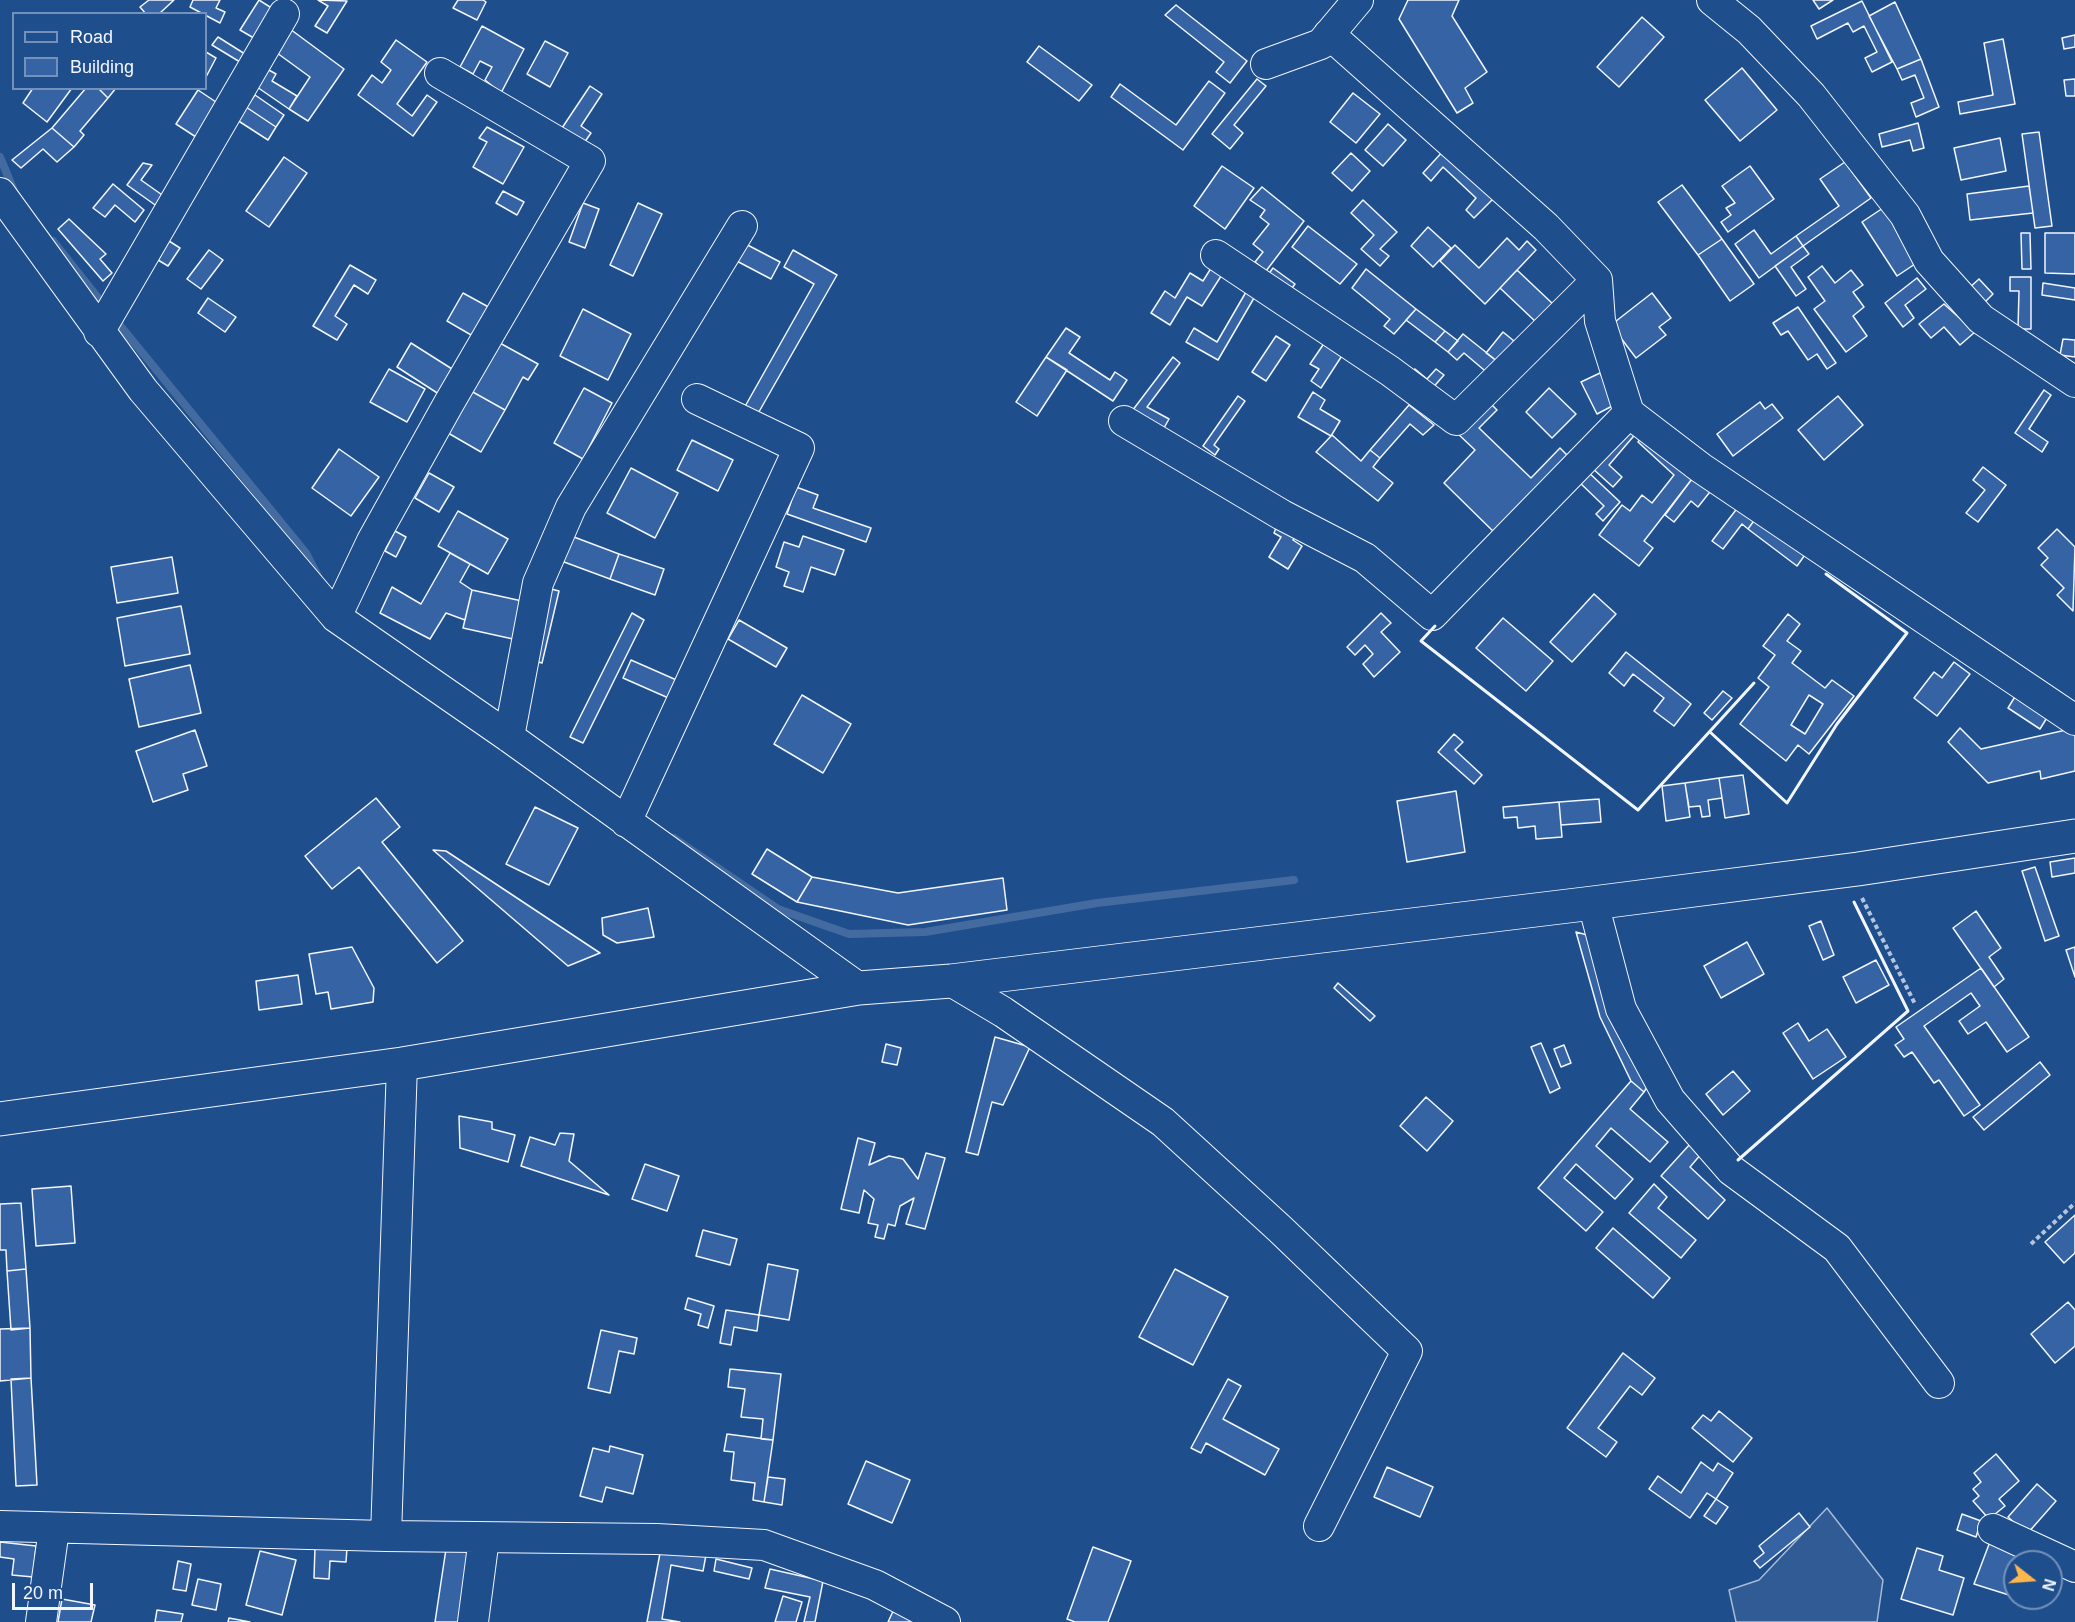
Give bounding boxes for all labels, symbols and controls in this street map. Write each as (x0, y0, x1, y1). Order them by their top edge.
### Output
legend (12, 12, 207, 90)
text: Road (70, 27, 113, 47)
text: Building (70, 57, 134, 77)
north arrow (2003, 1550, 2063, 1610)
scale bar (15, 1571, 96, 1609)
text: N (2039, 1577, 2059, 1593)
text: 20 m (23, 1583, 63, 1603)

